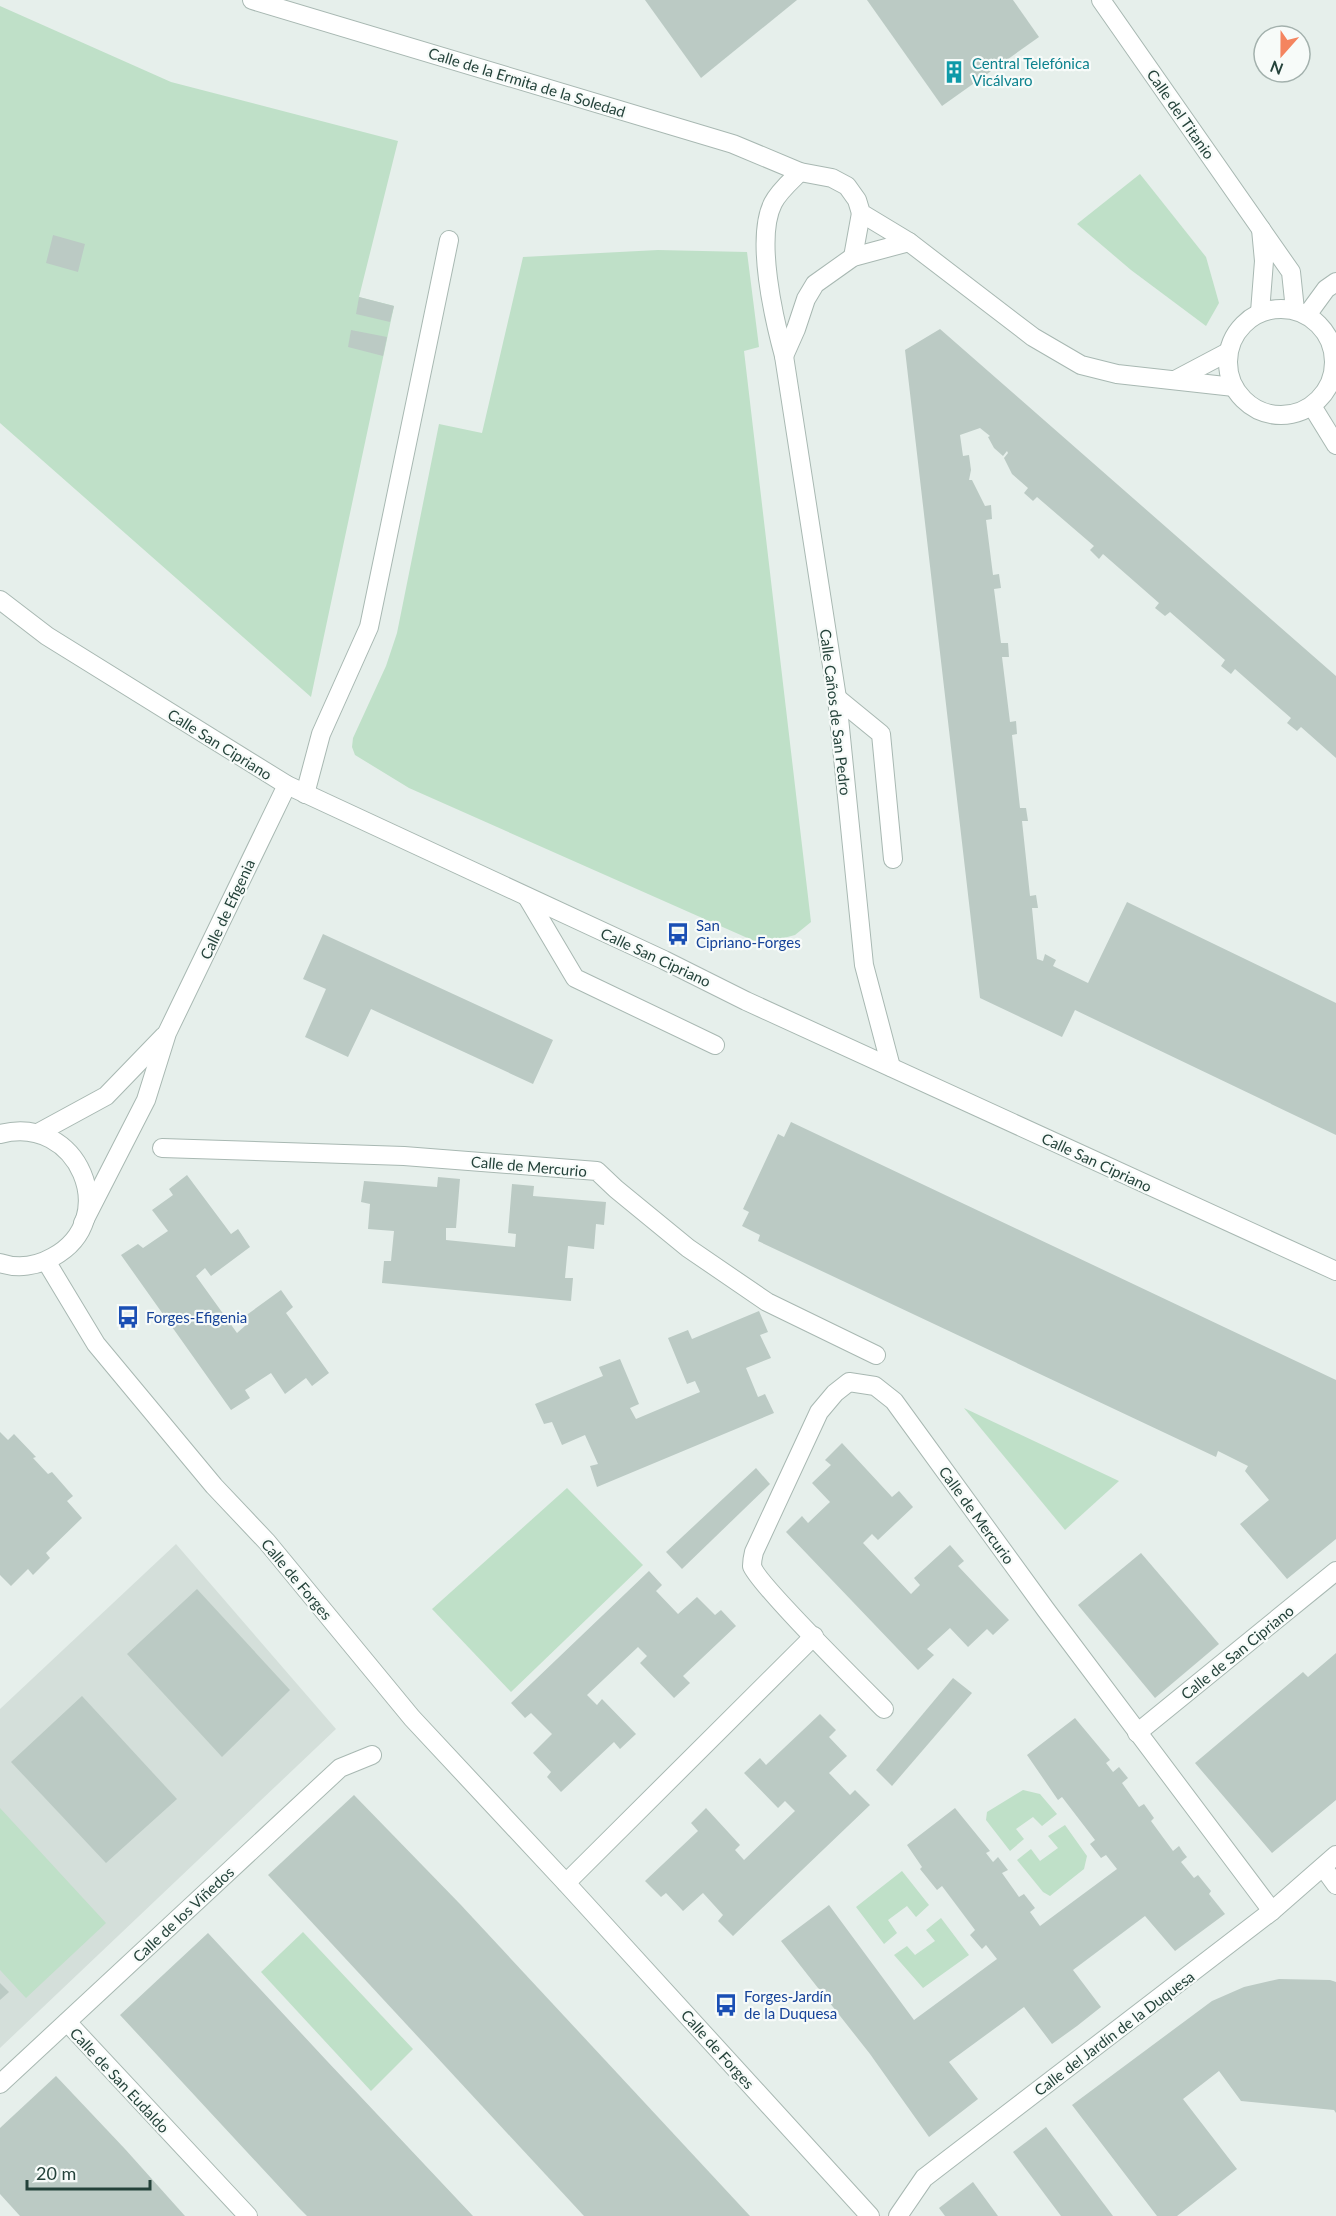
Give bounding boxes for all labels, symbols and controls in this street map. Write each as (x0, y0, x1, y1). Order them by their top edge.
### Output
north arrow (1252, 24, 1312, 84)
street label: Calle de la Ermita de la Soledad (426, 43, 628, 121)
place label: Central Telefónica Vicálvaro (972, 54, 1090, 89)
text: N (1267, 57, 1286, 80)
building icon: Central Telefónica Vicálvaro (941, 59, 967, 85)
street label: Calle del Titanio (1143, 66, 1219, 162)
street label: Calle Caños de San Pedro (817, 628, 855, 796)
street label: Calle San Cipriano (165, 705, 275, 783)
street label: Calle de Efigenia (196, 856, 258, 962)
place label: San Cipriano-Forges (696, 916, 801, 951)
bus stop icon: San Cipriano-Forges (665, 921, 691, 947)
street label: Calle San Cipriano (598, 924, 714, 990)
street label: Calle San Cipriano (1039, 1129, 1155, 1195)
street label: Calle de Mercurio (470, 1152, 588, 1180)
bus stop icon: Forges-Efigenia (115, 1304, 141, 1330)
place label: Forges-Efigenia (146, 1308, 247, 1326)
street label: Calle de Mercurio (936, 1463, 1018, 1567)
street label: Calle de Forges (258, 1535, 336, 1623)
street label: Calle de San Cipriano (1177, 1601, 1297, 1703)
street label: Calle de los Viñedos (129, 1862, 237, 1966)
street label: Calle del Jardín de la Duquesa (1030, 1967, 1198, 2099)
place label: Forges-Jardín de la Duquesa (744, 1987, 837, 2022)
bus stop icon: Forges-Jardín de la Duquesa (713, 1992, 739, 2018)
street label: Calle de Forges (678, 2006, 758, 2092)
street label: Calle de San Eudaldo (67, 2024, 173, 2136)
scale bar (27, 2153, 150, 2191)
text: 20 m (36, 2162, 76, 2184)

